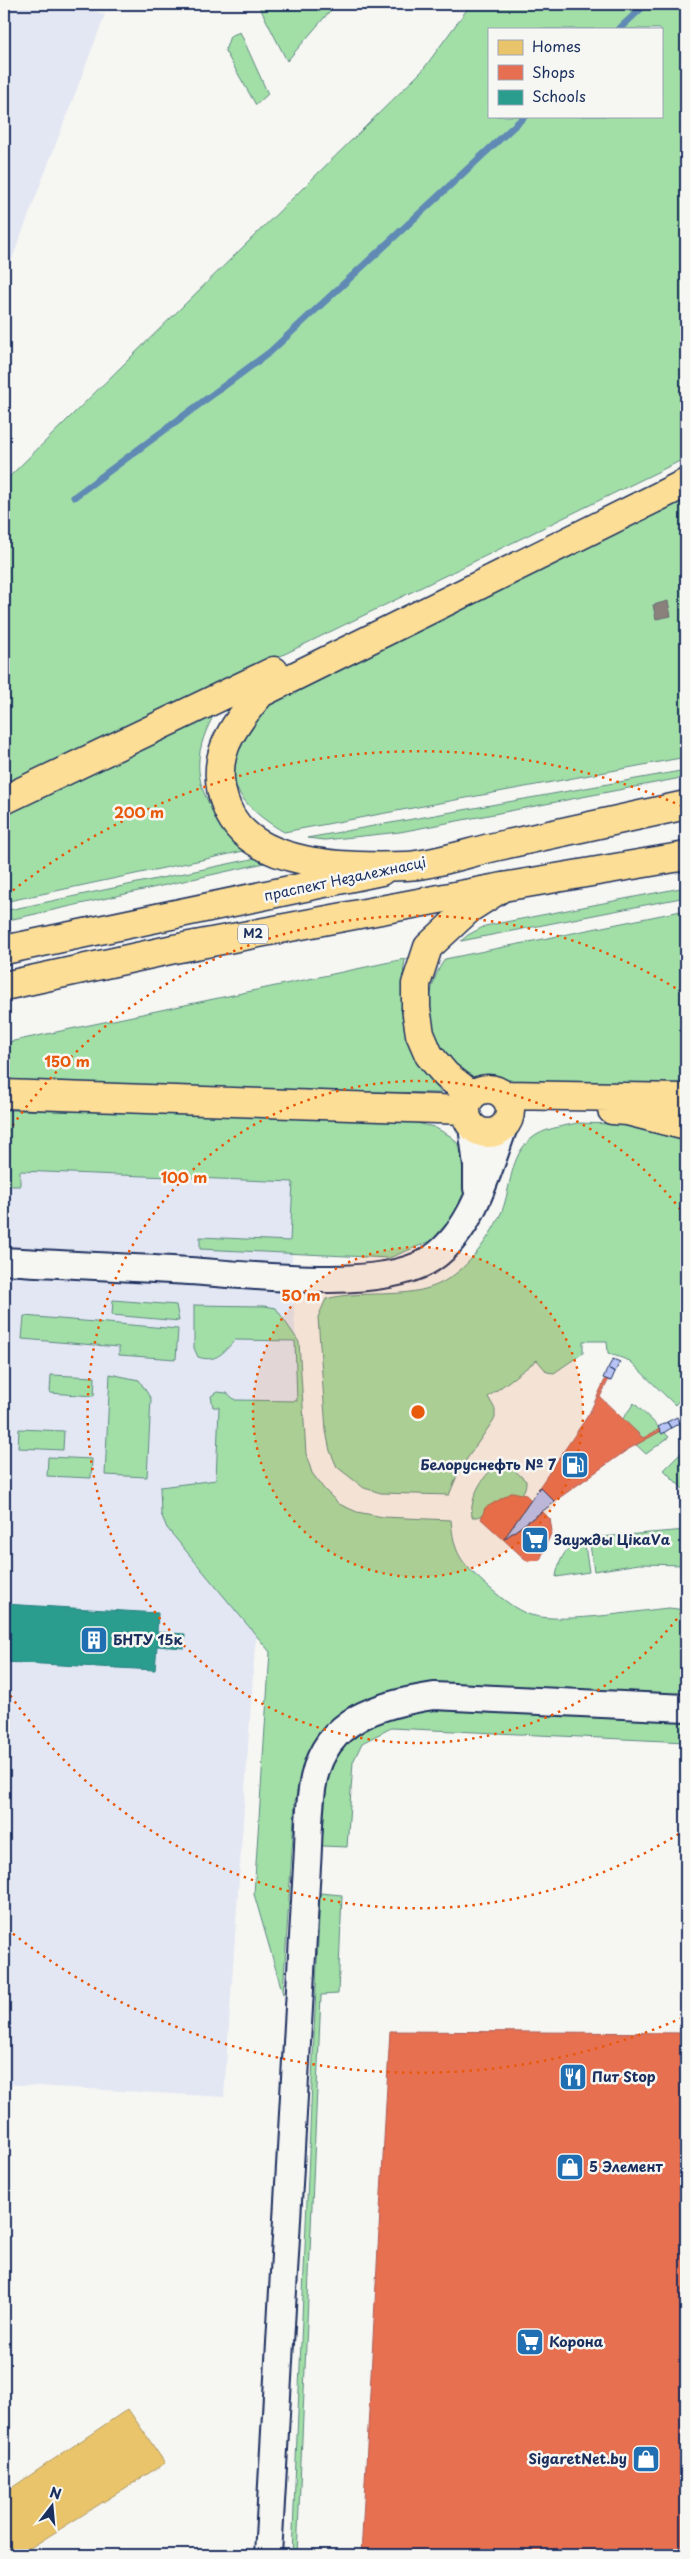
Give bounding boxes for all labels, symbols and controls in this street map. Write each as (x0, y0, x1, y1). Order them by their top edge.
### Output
legend (488, 28, 662, 118)
text: Homes (532, 34, 581, 57)
text: Shops (532, 60, 575, 83)
text: Schools (532, 84, 586, 107)
text: 200 m (114, 800, 164, 823)
street label: праспект Незалежнасці (262, 851, 428, 906)
road number: М2 (238, 924, 268, 944)
text: 150 m (44, 1049, 90, 1072)
text: 100 m (161, 1165, 207, 1188)
text: 50 m (282, 1283, 320, 1306)
centre of rings (409, 1403, 427, 1421)
fuel station icon: Белоруснефть № 7 (560, 1450, 590, 1480)
place label: Белоруснефть № 7 (420, 1454, 557, 1475)
supermarket icon: Заужды ЦікаVа (520, 1525, 550, 1555)
place label: Заужды ЦікаVа (553, 1529, 671, 1550)
building icon: БНТУ 15к (79, 1625, 109, 1655)
place label: БНТУ 15к (113, 1629, 182, 1650)
restaurant icon: Пит Stop (558, 2062, 588, 2092)
place label: Пит Stop (592, 2066, 656, 2087)
shop icon: 5 Элемент (555, 2152, 585, 2182)
place label: 5 Элемент (589, 2156, 663, 2177)
supermarket icon: Корона (515, 2327, 545, 2357)
place label: Корона (549, 2331, 604, 2352)
shop icon: SigaretNet.by (631, 2444, 661, 2474)
place label: SigaretNet.by (529, 2448, 627, 2469)
text: N (47, 2481, 64, 2505)
north arrow (28, 2482, 78, 2532)

